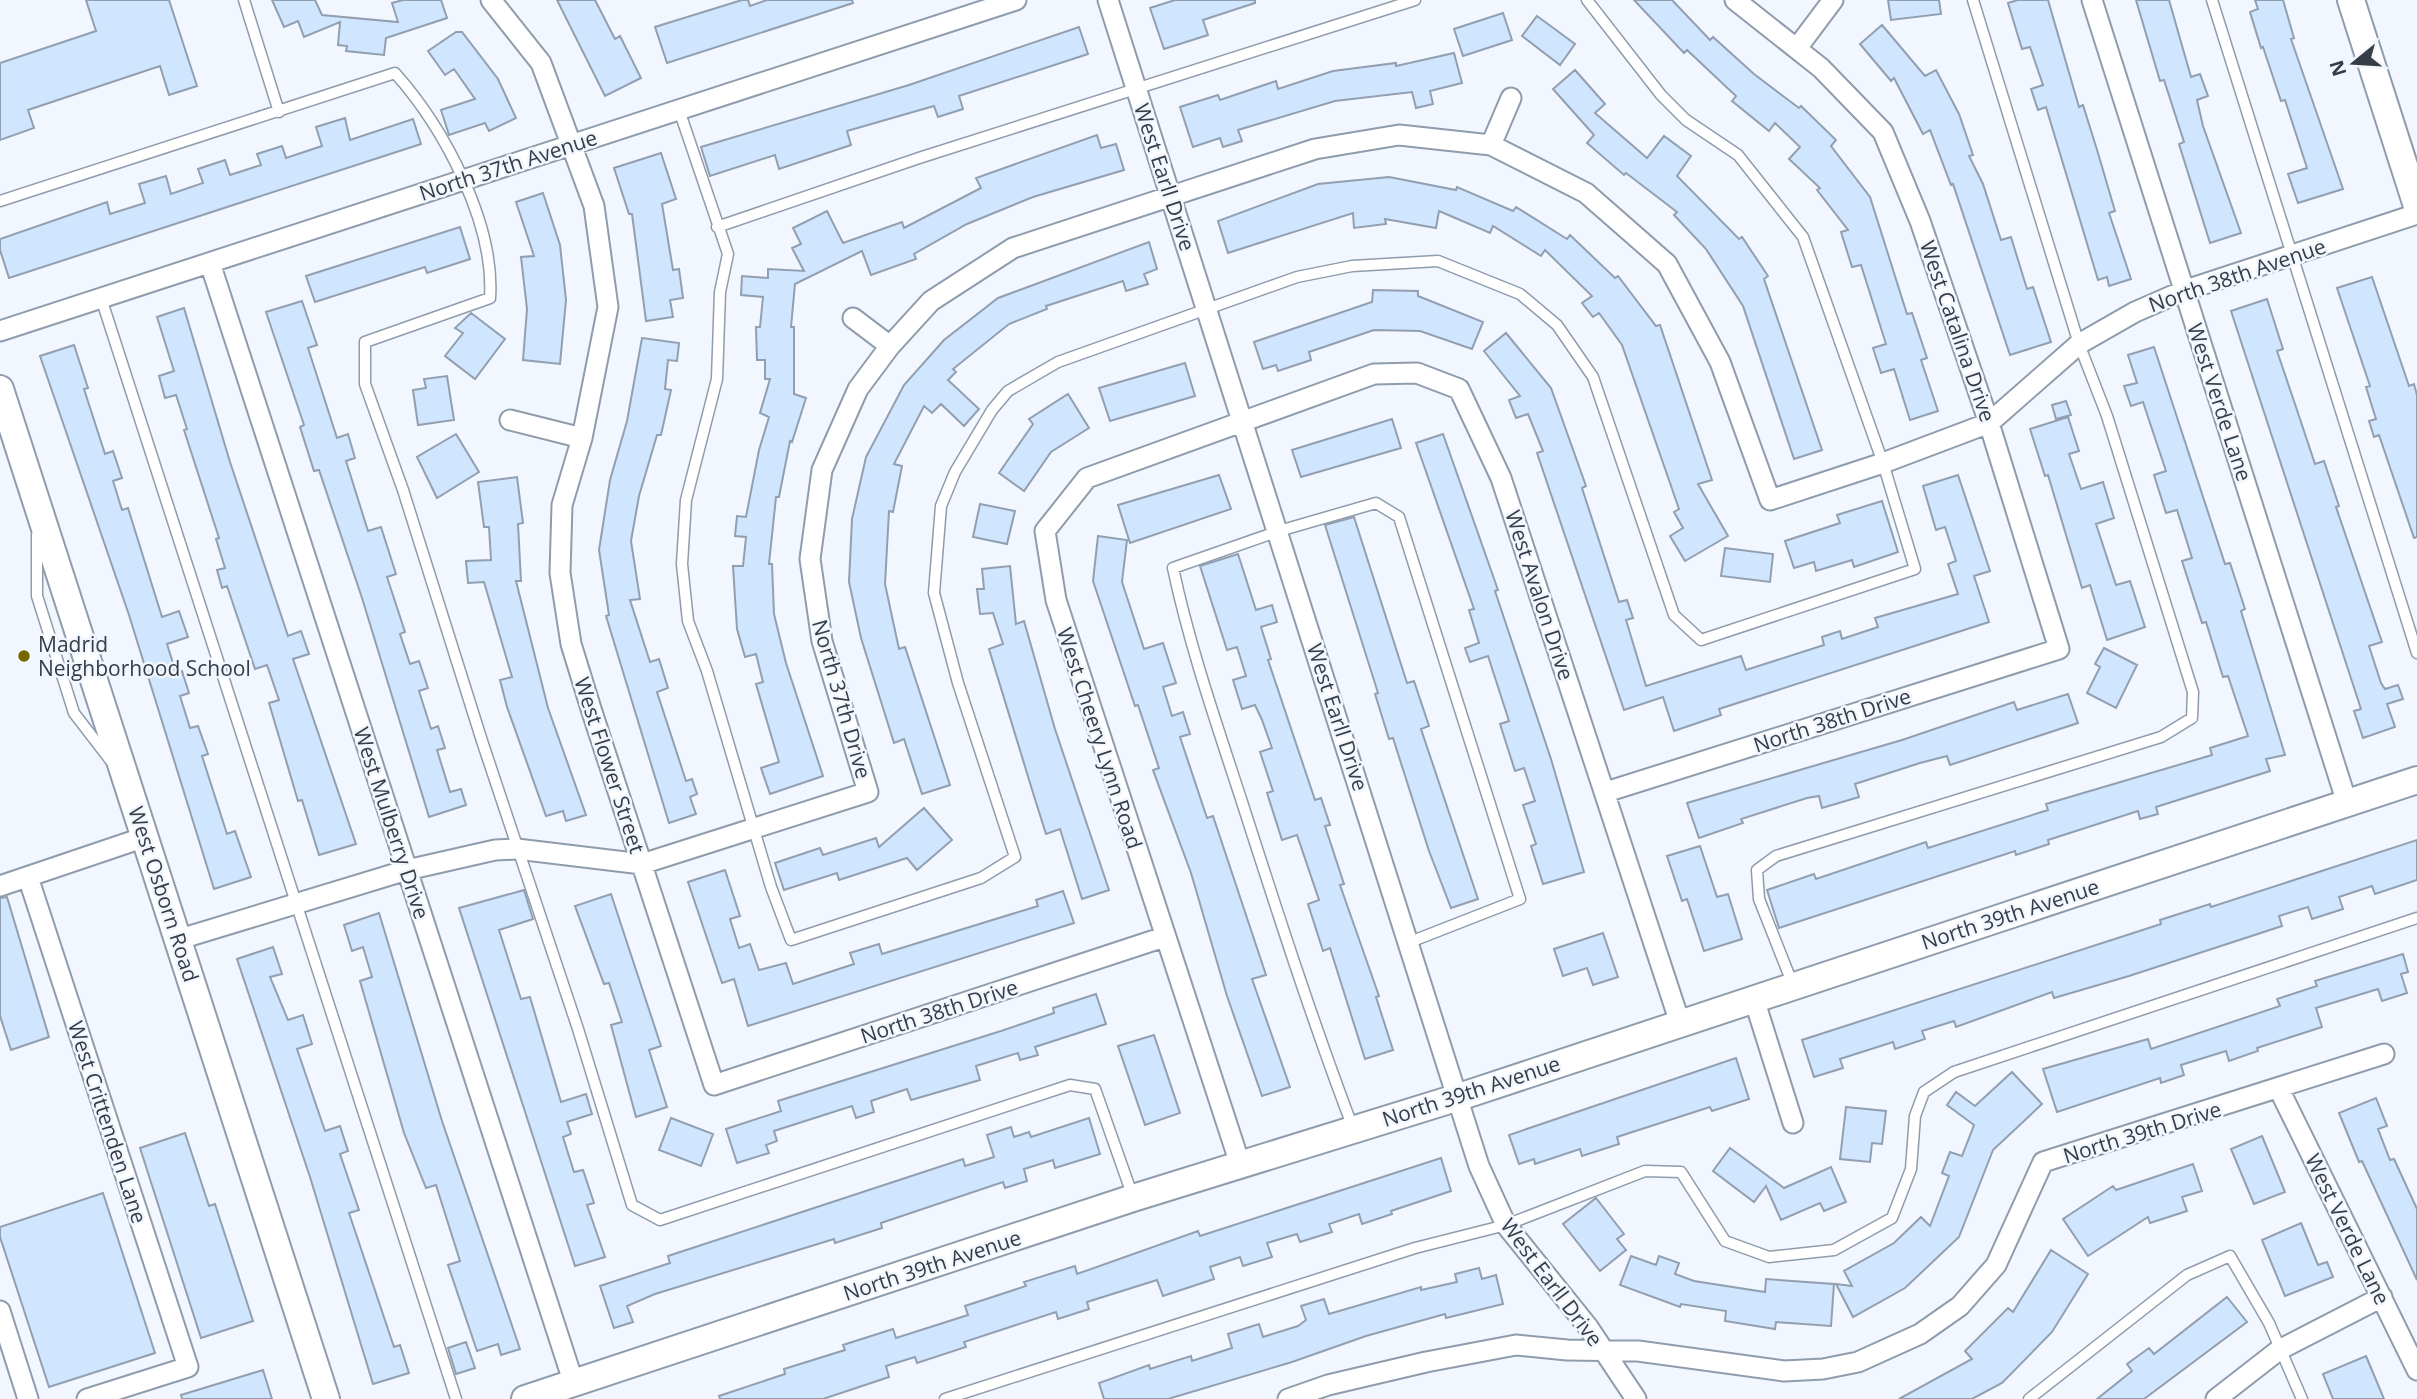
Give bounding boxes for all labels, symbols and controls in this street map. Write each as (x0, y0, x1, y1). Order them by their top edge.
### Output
north arrow (2319, 28, 2389, 98)
text: N (2323, 57, 2353, 80)
street label: West Earll Drive (1128, 100, 1202, 254)
street label: North 37th Avenue (415, 123, 601, 207)
street label: North 38th Avenue (2145, 232, 2329, 318)
street label: West Catalina Drive (1914, 237, 2002, 425)
street label: West Verde Lane (2181, 319, 2259, 485)
street label: West Avalon Drive (1499, 506, 1581, 684)
street label: North 37th Drive (806, 616, 878, 782)
street label: West Cheery Lynn Road (1051, 624, 1149, 852)
place label: Madrid Neighborhood School (38, 630, 251, 682)
street label: West Earll Drive (1301, 640, 1375, 794)
marker: Madrid Neighborhood School (16, 648, 32, 664)
street label: West Flower Street (568, 673, 652, 857)
street label: North 38th Drive (1750, 681, 1914, 759)
street label: West Mulberry Drive (348, 723, 436, 923)
street label: West Osborn Road (122, 803, 206, 985)
street label: North 39th Avenue (1917, 872, 2103, 956)
street label: North 38th Drive (857, 972, 1021, 1050)
street label: West Crittenden Lane (62, 1017, 154, 1227)
street label: North 39th Avenue (1378, 1049, 1564, 1133)
street label: North 39th Drive (2059, 1095, 2225, 1169)
street label: West Verde Lane (2299, 1149, 2397, 1309)
street label: West Earll Drive (1495, 1212, 1609, 1352)
street label: North 39th Avenue (839, 1223, 1025, 1307)

